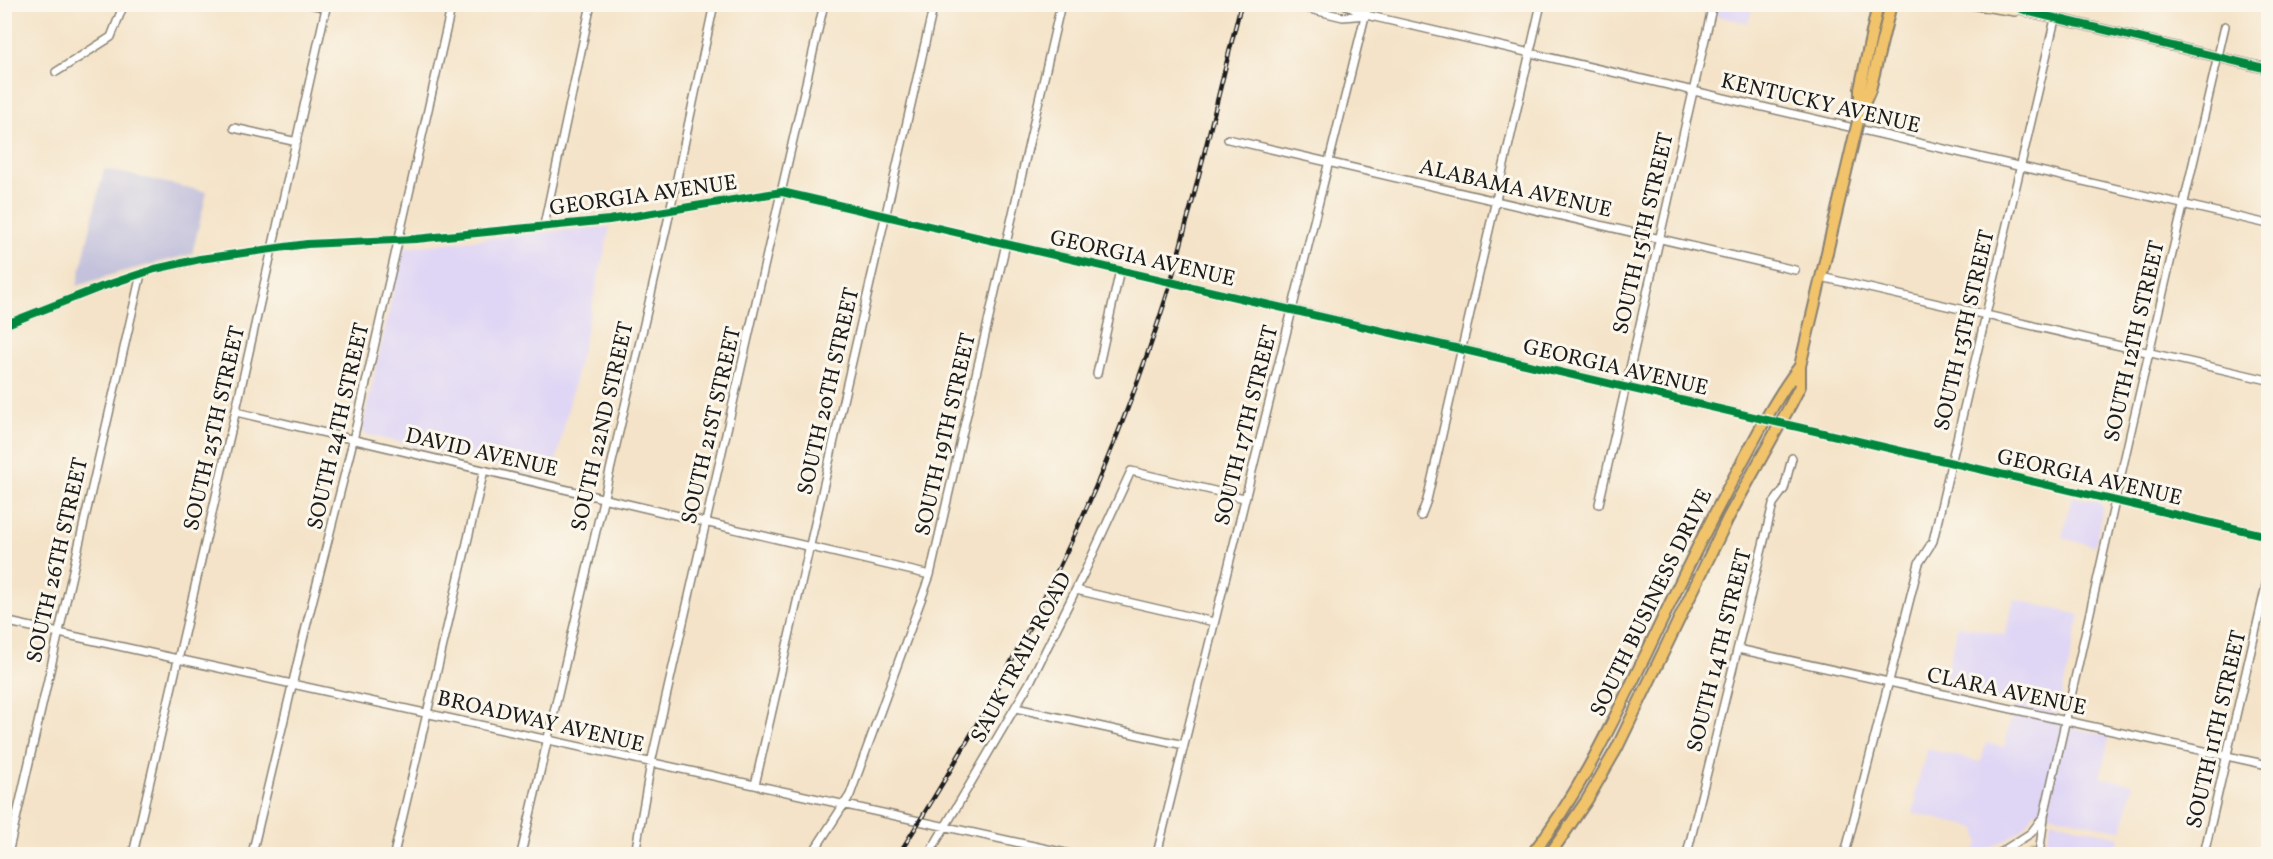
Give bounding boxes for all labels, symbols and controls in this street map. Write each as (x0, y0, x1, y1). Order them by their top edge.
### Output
street label: KENTUCKY AVENUE (1718, 66, 1923, 142)
street label: SOUTH 15TH STREET (1606, 129, 1683, 338)
street label: ALABAMA AVENUE (1416, 152, 1615, 227)
street label: GEORGIA AVENUE (548, 168, 739, 225)
street label: GEORGIA AVENUE (1047, 223, 1238, 296)
street label: SOUTH 13TH STREET (1927, 227, 2004, 434)
street label: SOUTH 12TH STREET (2097, 238, 2174, 445)
street label: SOUTH 20TH STREET (790, 285, 868, 498)
street label: SOUTH 22ND STREET (564, 319, 643, 534)
street label: SOUTH 24TH STREET (301, 320, 378, 533)
street label: SOUTH 17TH STREET (1208, 322, 1287, 529)
street label: SOUTH 25TH STREET (177, 323, 254, 534)
street label: SOUTH 21ST STREET (675, 324, 750, 527)
street label: SOUTH 19TH STREET (908, 330, 985, 539)
street label: GEORGIA AVENUE (1520, 332, 1711, 405)
street label: DAVID AVENUE (402, 421, 561, 486)
street label: GEORGIA AVENUE (1994, 442, 2185, 515)
street label: SOUTH 26TH STREET (20, 455, 97, 666)
street label: SOUTH BUSINESS DRIVE (1583, 484, 1721, 722)
street label: SOUTH 14TH STREET (1680, 545, 1761, 756)
street label: SAUK TRAIL ROAD (964, 567, 1080, 749)
street label: SOUTH 11TH STREET (2180, 627, 2255, 832)
street label: CLARA AVENUE (1924, 660, 2089, 724)
street label: BROADWAY AVENUE (434, 684, 647, 761)

